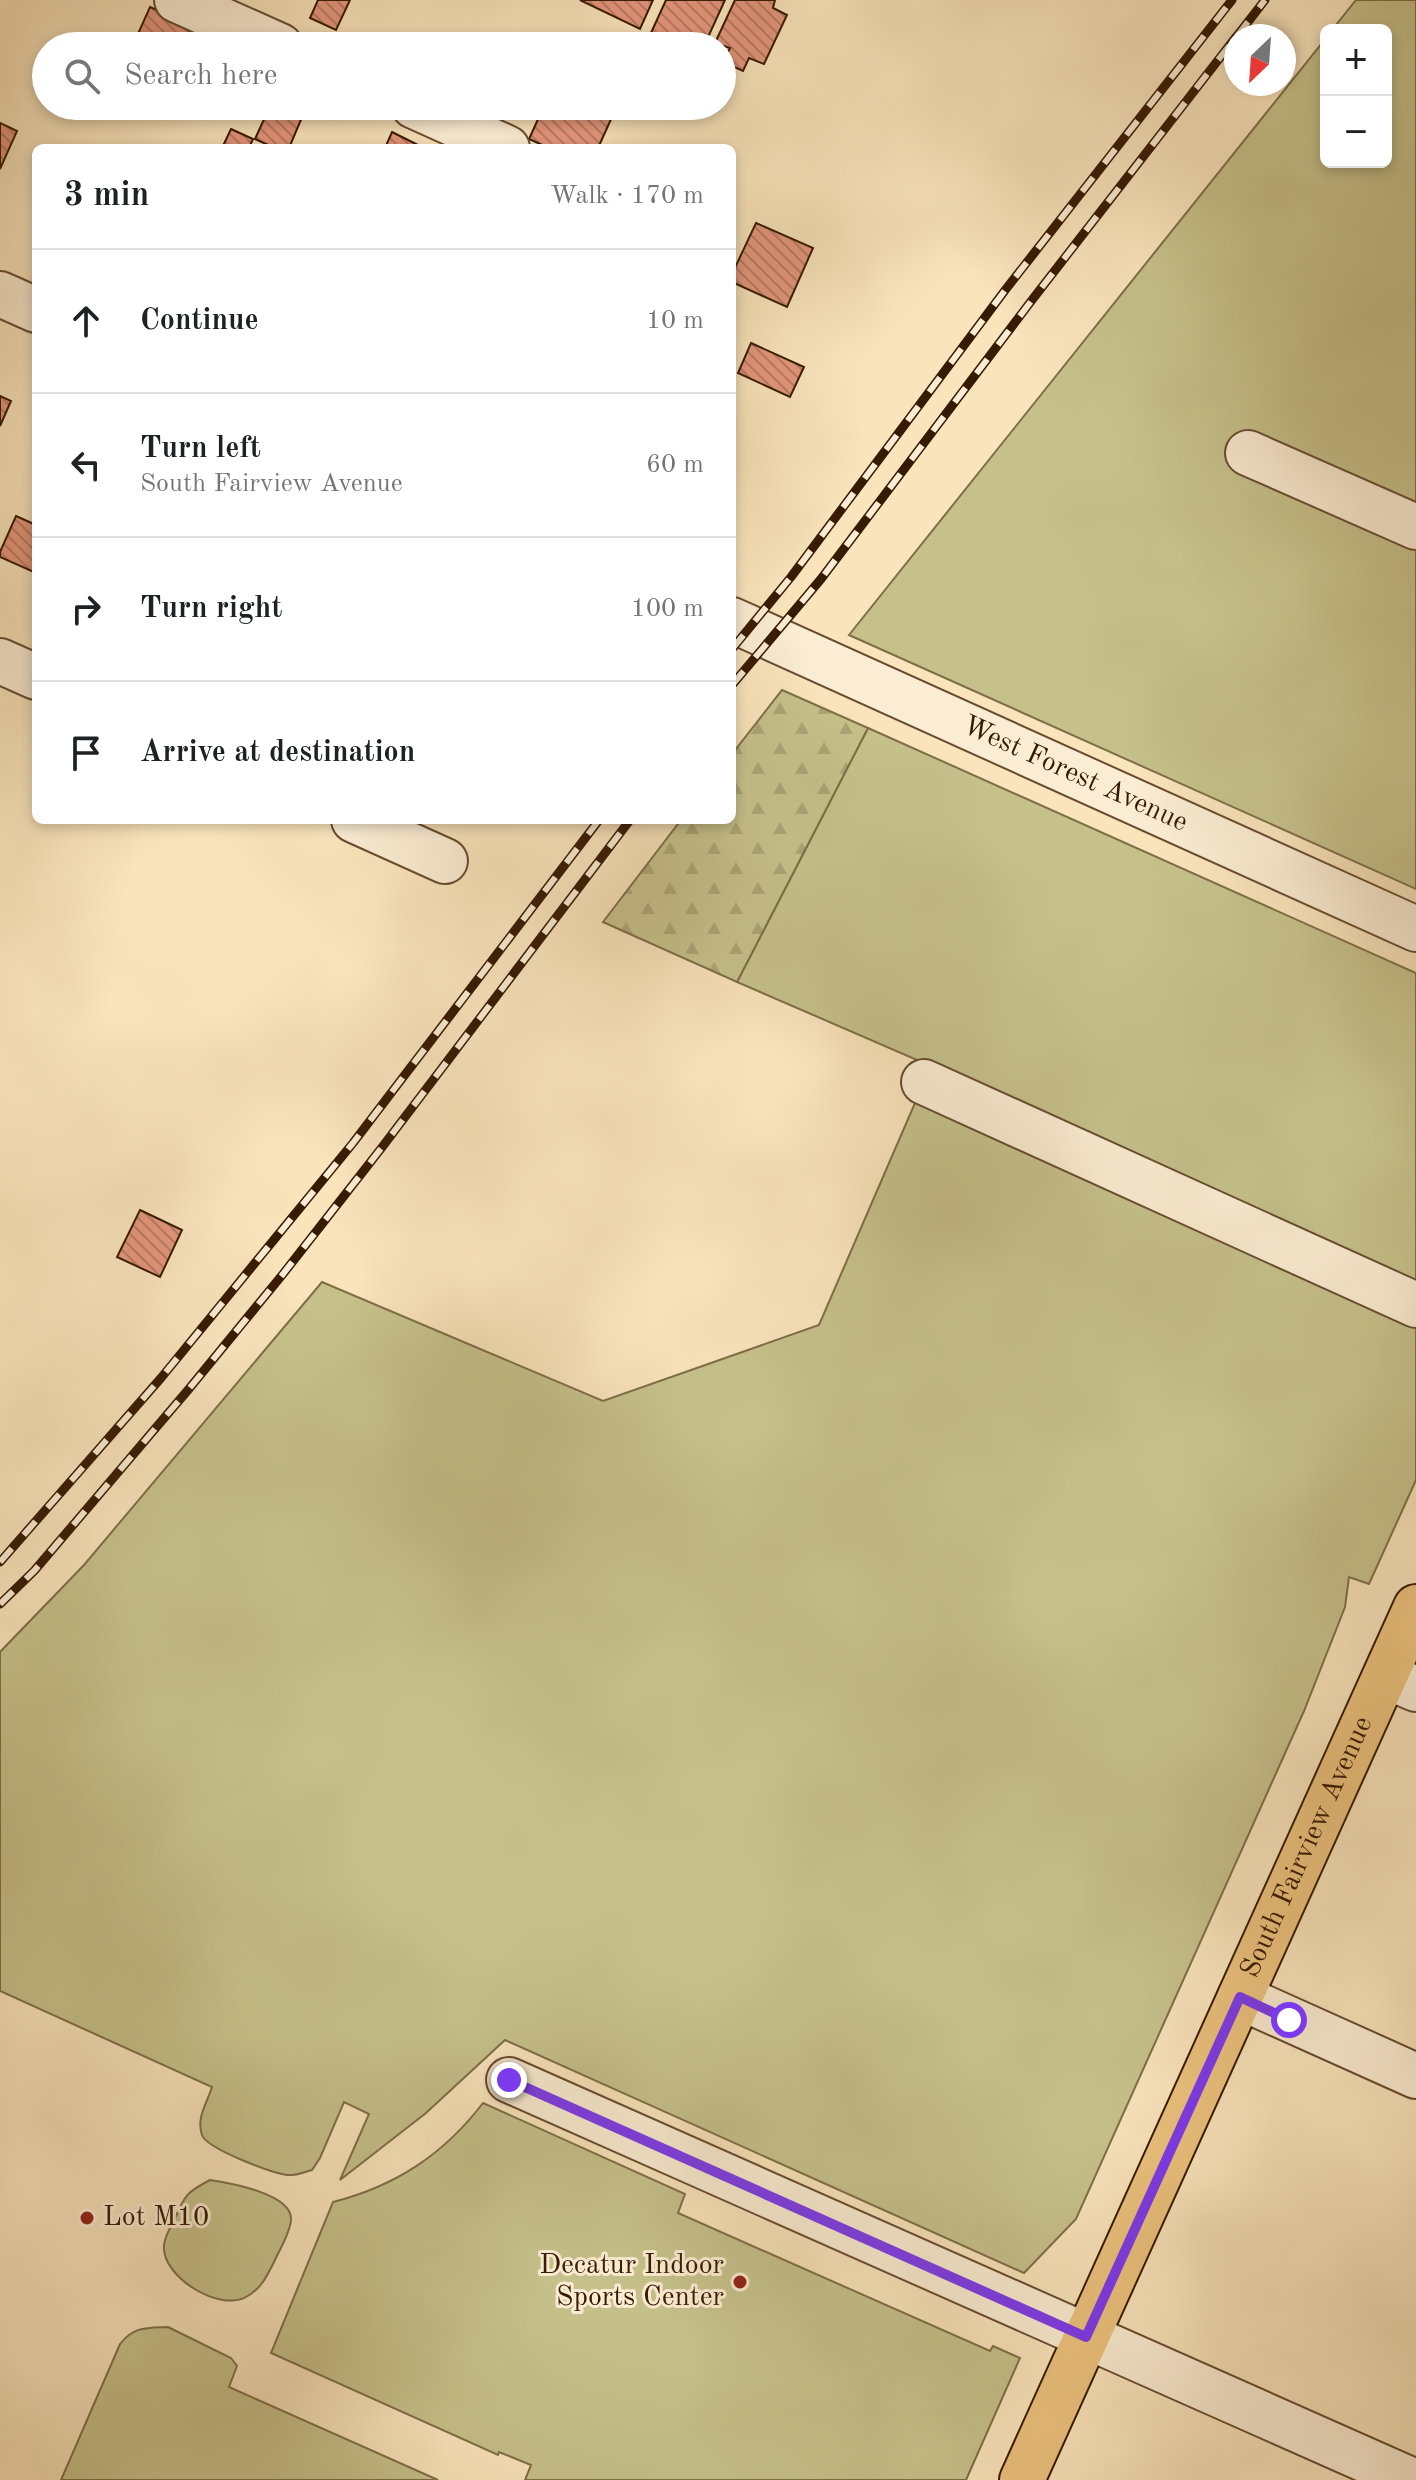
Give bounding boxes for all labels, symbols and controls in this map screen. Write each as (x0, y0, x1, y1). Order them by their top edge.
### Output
north arrow (1224, 24, 1296, 96)
map controls (1320, 24, 1392, 168)
button: + (1320, 24, 1392, 96)
search box (32, 32, 736, 120)
icon: search (60, 54, 104, 98)
text: Search here (124, 61, 278, 91)
button: − (1320, 96, 1392, 168)
text: 3 min (64, 179, 149, 213)
text: Walk · 170 m (550, 183, 704, 209)
icon: ahead (64, 299, 108, 343)
text: Continue (140, 306, 259, 336)
text: 10 m (646, 308, 704, 334)
text: Turn left (140, 434, 261, 464)
icon: left (64, 443, 108, 487)
text: 60 m (646, 452, 704, 478)
text: South Fairview Avenue (140, 471, 403, 497)
icon: right (64, 587, 108, 631)
text: Turn right (140, 594, 282, 624)
text: 100 m (631, 596, 704, 622)
street label: West Forest Avenue (958, 712, 1192, 838)
icon: arrive (64, 731, 108, 775)
text: Arrive at destination (140, 738, 415, 768)
street label: South Fairview Avenue (1237, 1713, 1378, 1982)
route start (1271, 2002, 1307, 2038)
route end (491, 2062, 527, 2098)
place label: Lot M10 (103, 2204, 209, 2232)
marker: Lot M10 (78, 2209, 96, 2227)
place label: Decatur Indoor Sports Center (539, 2252, 724, 2312)
marker: Decatur Indoor Sports Center (731, 2273, 749, 2291)

